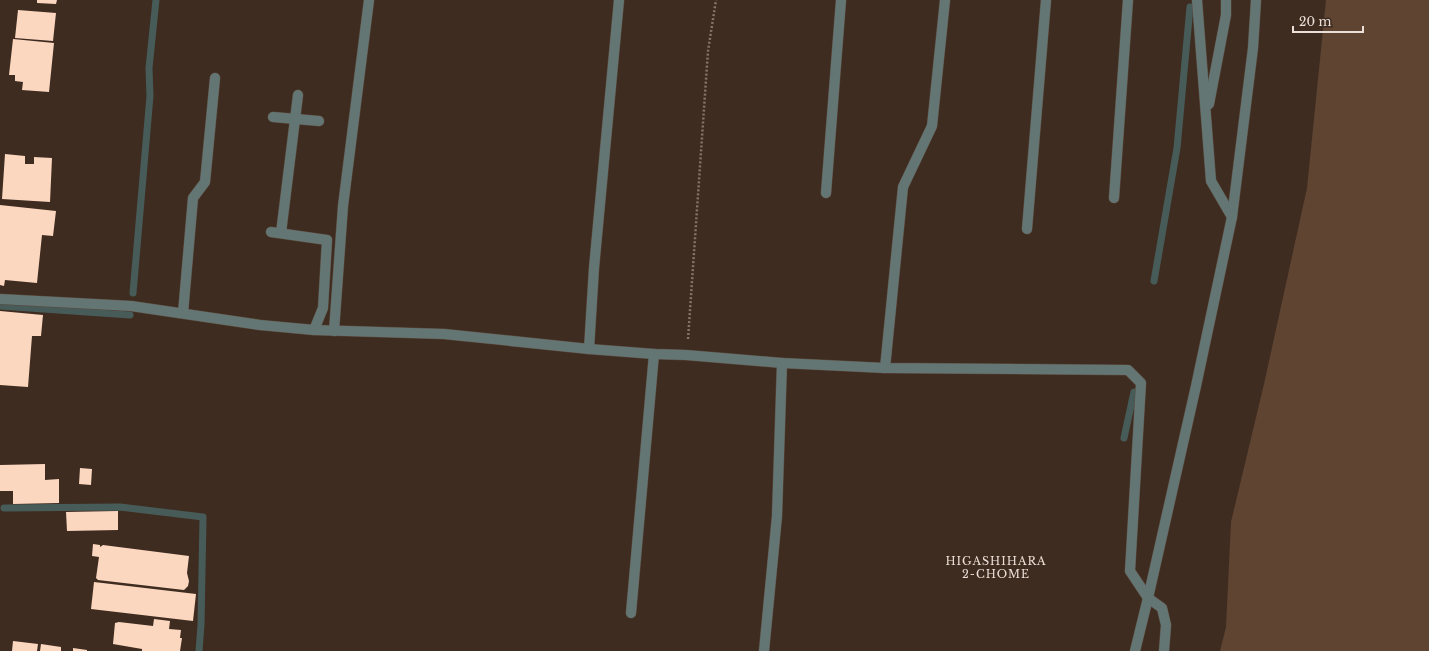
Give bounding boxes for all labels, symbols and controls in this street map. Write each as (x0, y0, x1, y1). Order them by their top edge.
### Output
scale bar (1293, 8, 1363, 34)
text: 20 m (1299, 14, 1331, 29)
district label: HIGASHIHARA 2-CHOME (945, 554, 1047, 581)

